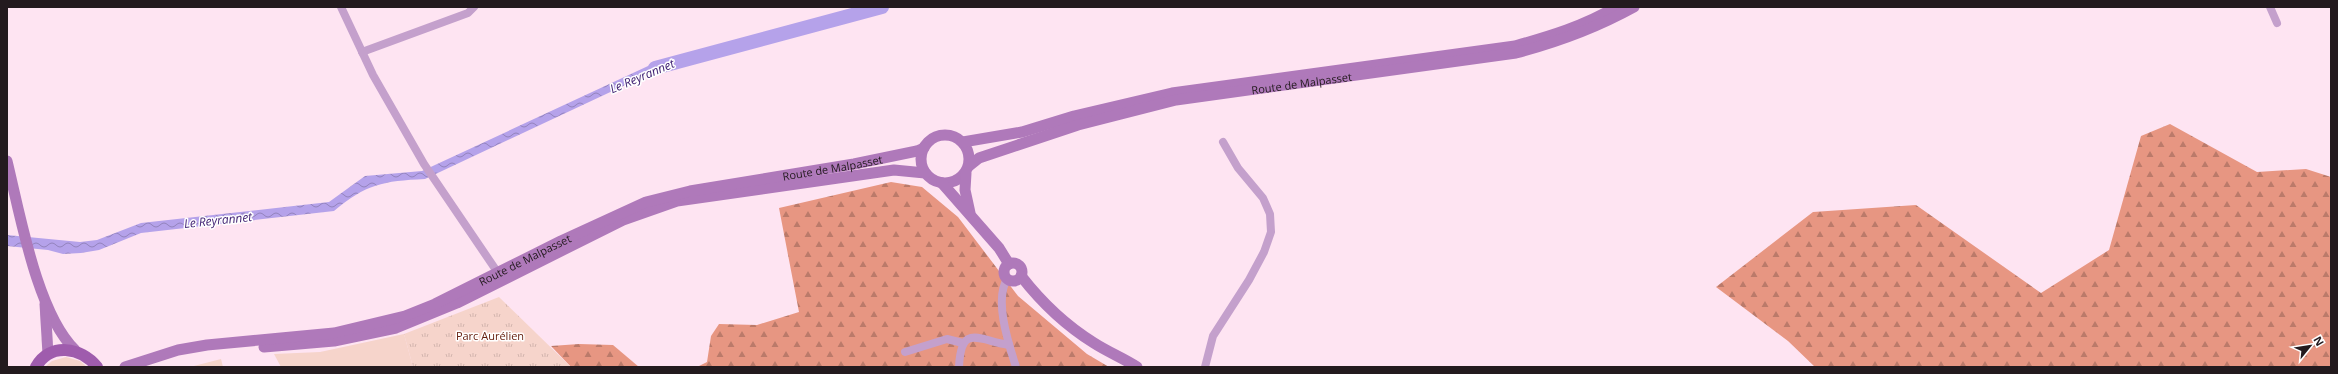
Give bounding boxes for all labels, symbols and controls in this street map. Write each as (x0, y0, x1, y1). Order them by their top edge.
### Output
water label: Le Reyrannet (607, 54, 678, 97)
street label: Route de Malpasset (1250, 68, 1353, 97)
street label: Route de Malpasset (781, 151, 884, 183)
water label: Le Reyrannet (183, 208, 254, 232)
street label: Route de Malpasset (476, 230, 573, 289)
north arrow (2290, 326, 2330, 366)
park label: Parc Aurélien (456, 328, 524, 343)
text: N (2310, 333, 2328, 348)

